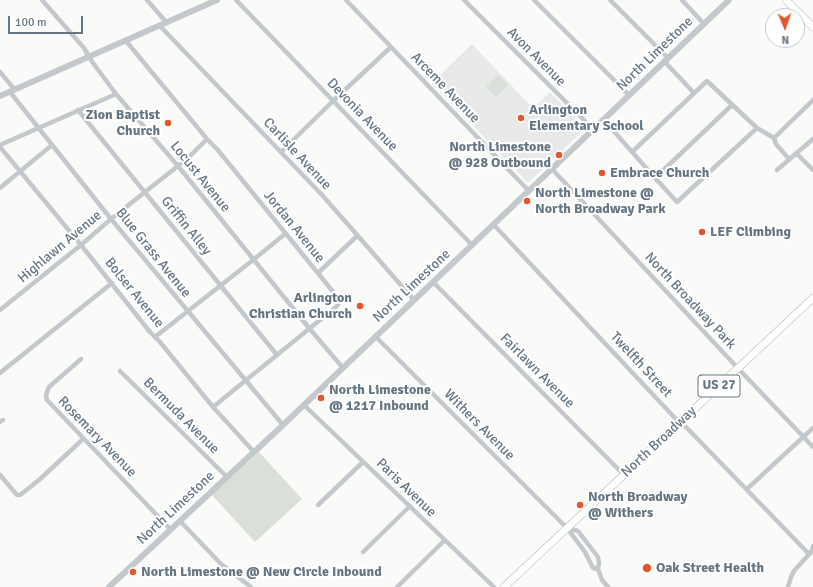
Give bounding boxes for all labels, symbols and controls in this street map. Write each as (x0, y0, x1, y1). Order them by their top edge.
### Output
scale bar (10, 8, 85, 34)
north arrow (765, 8, 805, 48)
street label: North Limestone (613, 13, 697, 95)
text: 100 m (15, 15, 47, 30)
street label: Avon Avenue (503, 24, 569, 90)
text: N (781, 33, 789, 46)
street label: Arceme Avenue (407, 49, 483, 127)
street label: Devonia Avenue (323, 75, 401, 155)
place label: Arlington Elementary School (529, 102, 644, 134)
place label: Zion Baptist Church (85, 107, 160, 140)
marker: Arlington Elementary School (516, 113, 526, 123)
street label: Carlisle Avenue (259, 114, 335, 194)
marker: Zion Baptist Church (163, 118, 173, 128)
street label: Locust Avenue (166, 138, 234, 216)
place label: North Limestone @ 928 Outbound (449, 139, 551, 172)
marker: North Limestone @ 928 Outbound (554, 150, 564, 160)
place label: Embrace Church (610, 165, 709, 181)
marker: Embrace Church (597, 168, 607, 178)
place label: North Limestone @ North Broadway Park (535, 185, 665, 218)
street label: Jordan Avenue (260, 188, 328, 266)
street label: Griffin Alley (157, 193, 215, 259)
marker: North Limestone @ North Broadway Park (522, 196, 532, 206)
street label: Blue Grass Avenue (112, 205, 194, 301)
street label: Highlawn Avenue (15, 207, 105, 287)
place label: LEF Climbing (710, 224, 791, 240)
marker: LEF Climbing (697, 227, 707, 237)
street label: North Limestone (370, 246, 454, 326)
street label: North Broadway Park (641, 249, 739, 353)
street label: Bolser Avenue (101, 255, 167, 331)
place label: Arlington Christian Church (249, 290, 352, 322)
marker: Arlington Christian Church (355, 301, 365, 311)
street label: Twelfth Street (606, 329, 676, 401)
street label: Fairlawn Avenue (496, 330, 578, 412)
street label: Bermuda Avenue (139, 374, 223, 458)
road number: US 27 (698, 375, 740, 397)
place label: North Limestone @ 1217 Inbound (329, 382, 431, 414)
street label: Withers Avenue (440, 386, 518, 464)
street label: Rosemary Avenue (54, 393, 140, 481)
marker: North Limestone @ 1217 Inbound (316, 393, 326, 403)
street label: North Broadway (618, 403, 700, 481)
street label: Paris Avenue (372, 455, 440, 521)
street label: North Limestone (134, 468, 218, 548)
place label: North Broadway @ Withers (588, 489, 687, 522)
marker: North Broadway @ Withers (575, 500, 585, 510)
place label: Oak Street Health (656, 560, 764, 576)
marker: Oak Street Health (641, 562, 653, 574)
place label: North Limestone @ New Circle Inbound (141, 564, 382, 580)
marker: North Limestone @ New Circle Inbound (128, 567, 138, 577)

